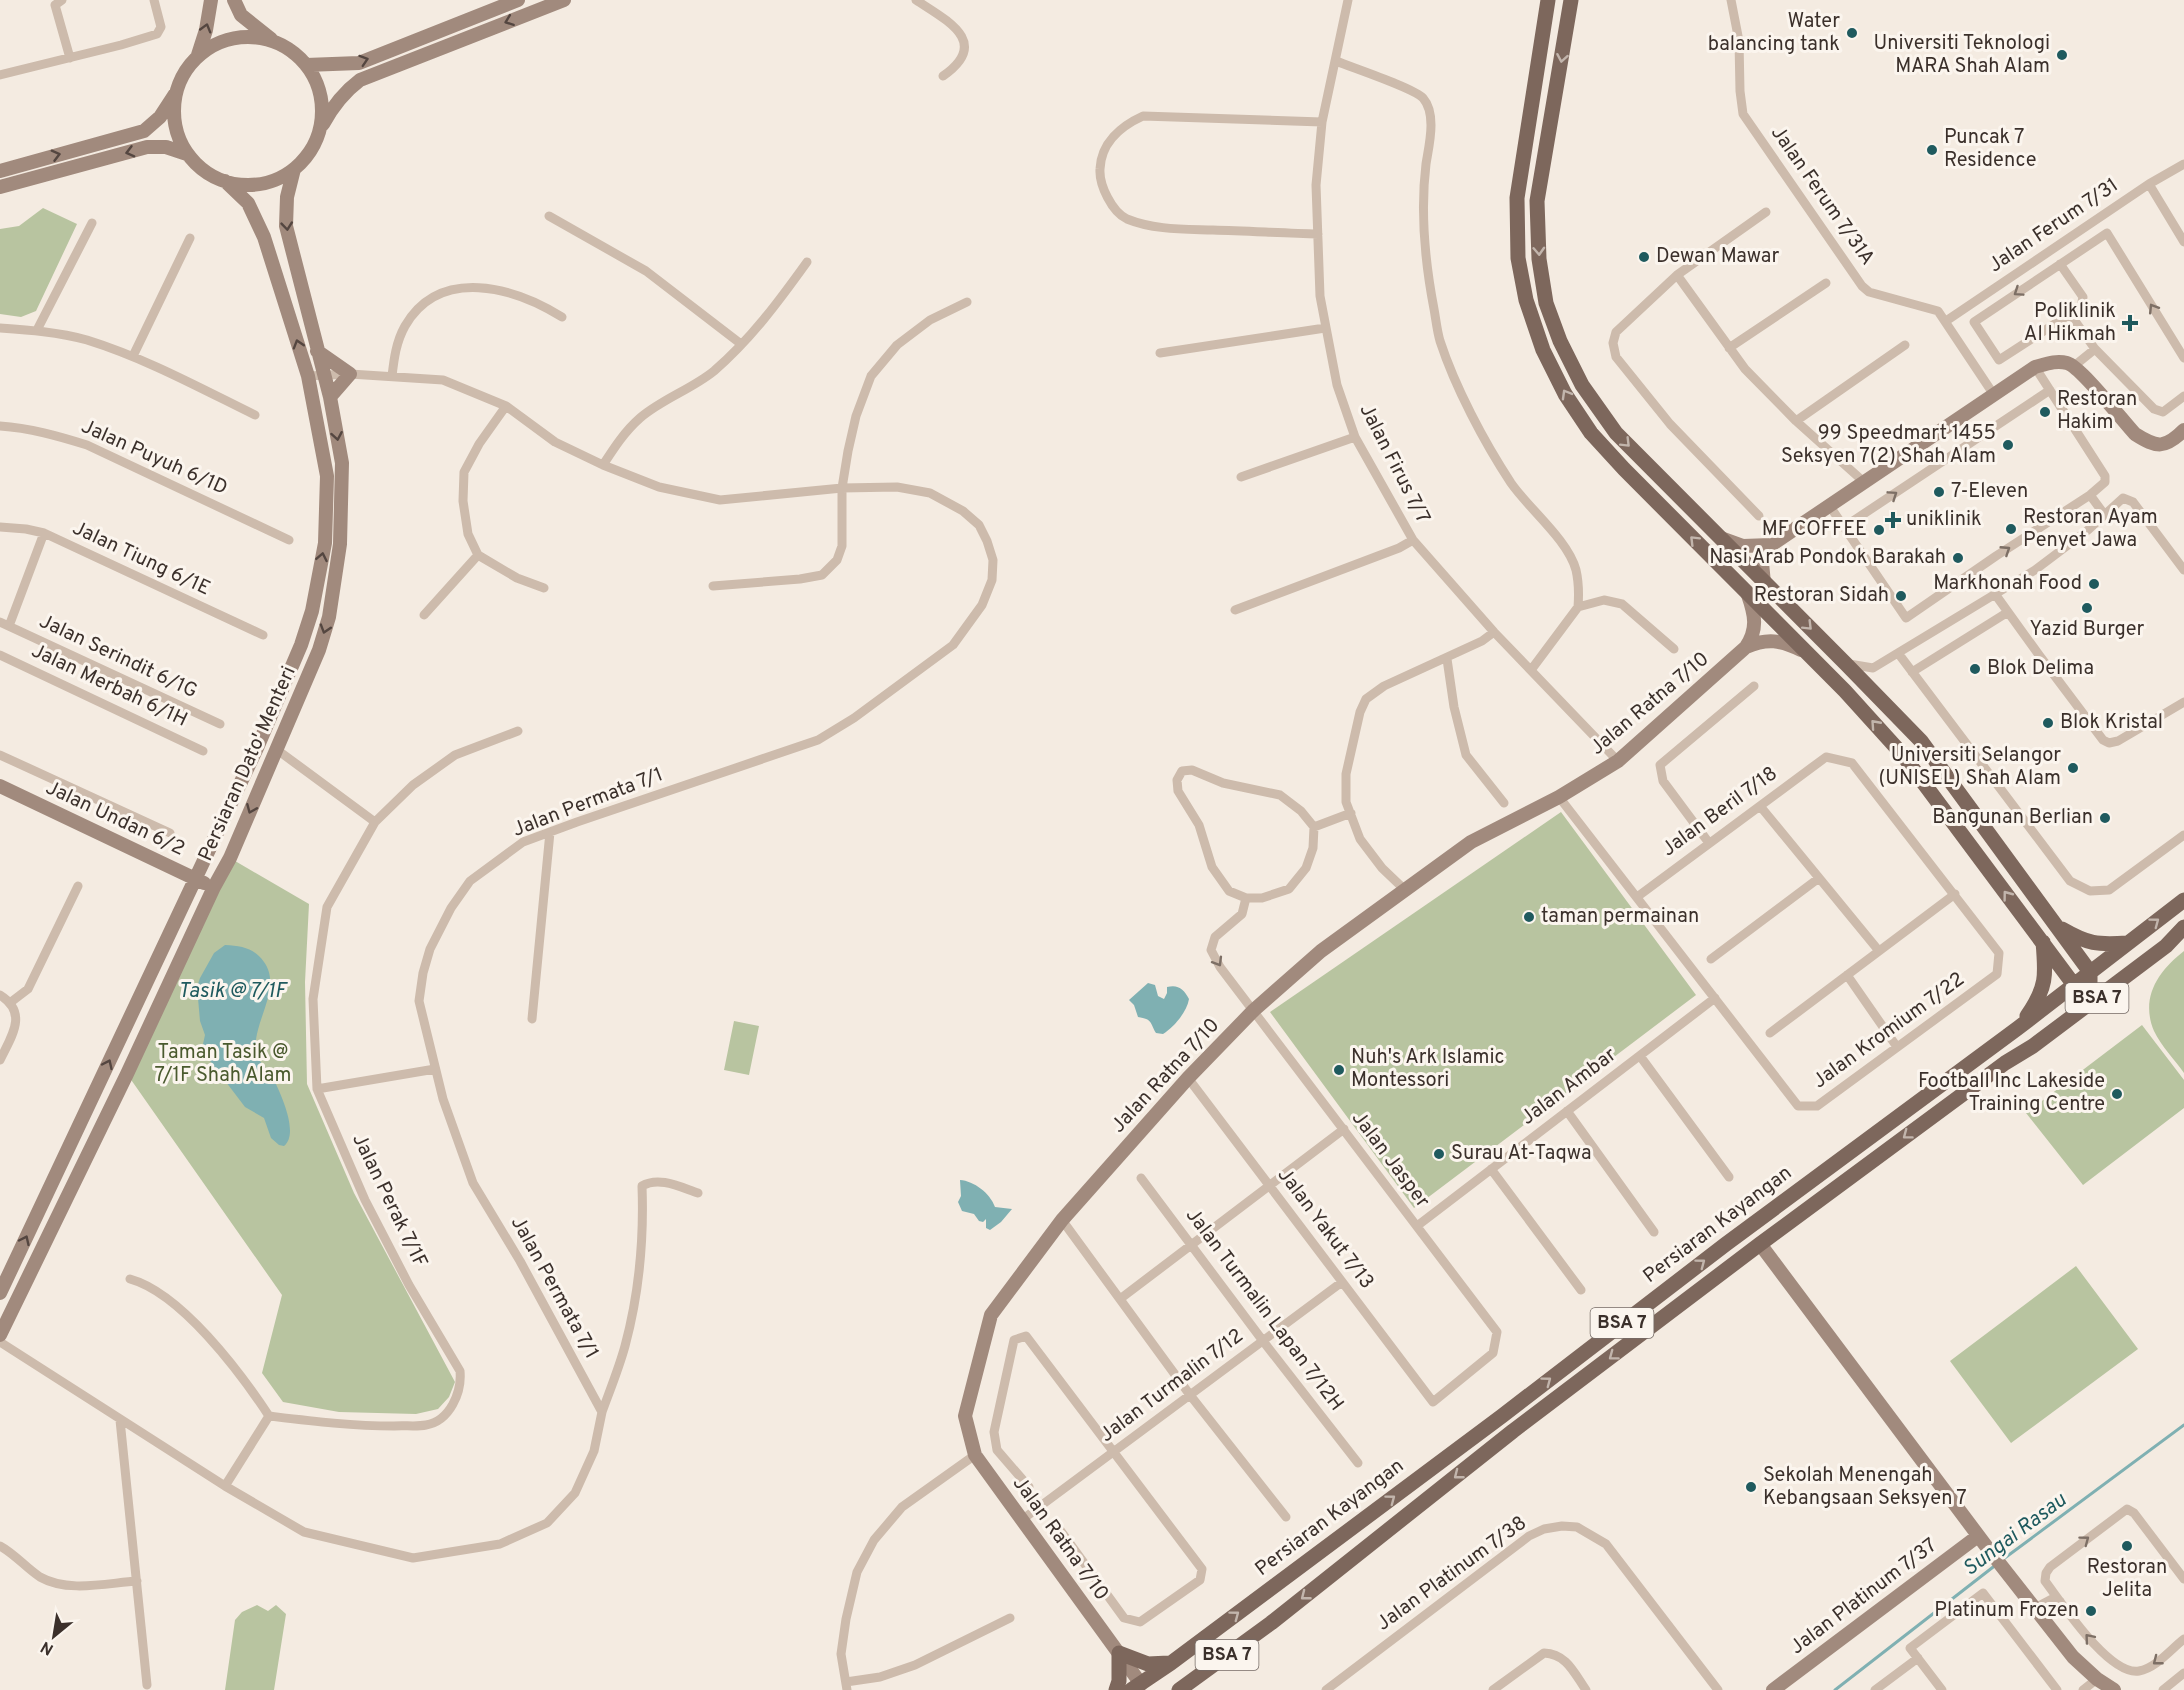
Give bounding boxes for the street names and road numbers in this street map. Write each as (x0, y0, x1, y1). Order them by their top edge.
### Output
street label: Jalan Ferum 7/31A (1764, 121, 1880, 271)
street label: Jalan Ferum 7/31 (1984, 173, 2124, 279)
street label: Jalan Firus 7/7 (1353, 400, 1435, 528)
street label: Jalan Puyuh 6/1D (77, 414, 231, 502)
street label: Jalan Tiung 6/1E (68, 516, 214, 602)
street label: Jalan Serindit 6/1G (35, 609, 201, 705)
street label: Jalan Merbah 6/1H (27, 638, 191, 734)
street label: Jalan Ratna 7/10 (1585, 647, 1715, 761)
street label: Persiaran Dato' Menteri (193, 662, 303, 866)
street label: Jalan Beril 7/18 (1657, 761, 1783, 863)
street label: Jalan Permata 7/1 (509, 762, 667, 844)
street label: Jalan Undan 6/2 (41, 775, 189, 863)
street label: Jalan Kromium 7/22 (1808, 967, 1970, 1095)
road number: BSA 7 (2066, 983, 2128, 1013)
street label: Jalan Ratna 7/10 (1106, 1013, 1226, 1139)
street label: Jalan Ambar (1516, 1042, 1622, 1131)
street label: Jalan Jasper (1345, 1106, 1435, 1214)
street label: Jalan Perak 7/1F (345, 1130, 433, 1272)
street label: Persiaran Kayangan (1638, 1160, 1798, 1290)
street label: Jalan Yakut 7/13 (1271, 1163, 1379, 1295)
street label: Jalan Turmalin Lapan 7/12H (1179, 1203, 1349, 1417)
street label: Jalan Permata 7/1 (504, 1212, 604, 1364)
road number: BSA 7 (1590, 1308, 1654, 1338)
street label: Jalan Turmalin 7/12 (1095, 1323, 1249, 1449)
street label: Persiaran Kayangan (1250, 1453, 1410, 1583)
street label: Jalan Ratna 7/10 (1006, 1472, 1114, 1606)
street label: Jalan Platinum 7/38 (1372, 1511, 1532, 1637)
street label: Jalan Platinum 7/37 (1785, 1533, 1943, 1661)
road number: BSA 7 (1196, 1640, 1258, 1670)

